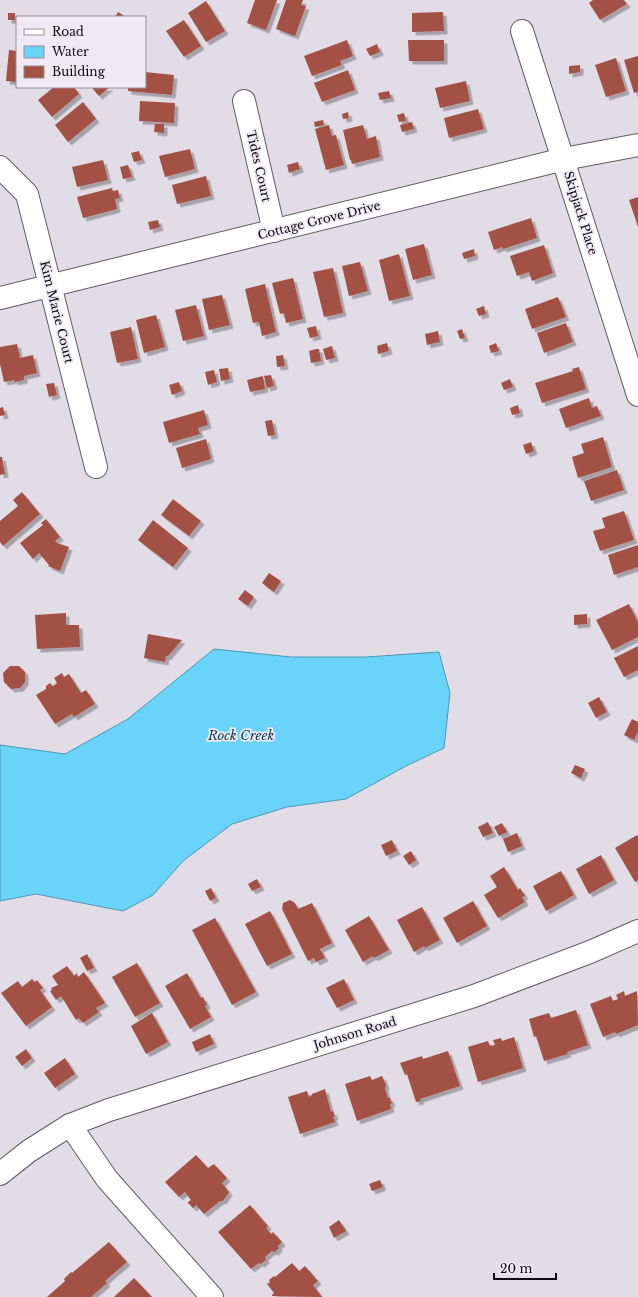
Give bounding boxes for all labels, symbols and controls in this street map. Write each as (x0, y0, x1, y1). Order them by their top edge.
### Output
legend (16, 16, 146, 88)
text: Road (52, 24, 84, 39)
text: Water (51, 44, 89, 59)
text: Building (52, 64, 106, 79)
street label: Tides Court (243, 129, 275, 204)
street label: Skipjack Place (561, 169, 601, 257)
street label: Cottage Grove Drive (256, 197, 382, 243)
street label: Kim Marie Court (37, 259, 77, 365)
water label: Rock Creek (207, 727, 274, 744)
street label: Johnson Road (310, 1013, 398, 1053)
scale bar (494, 1255, 556, 1281)
text: 20 m (500, 1261, 532, 1276)

